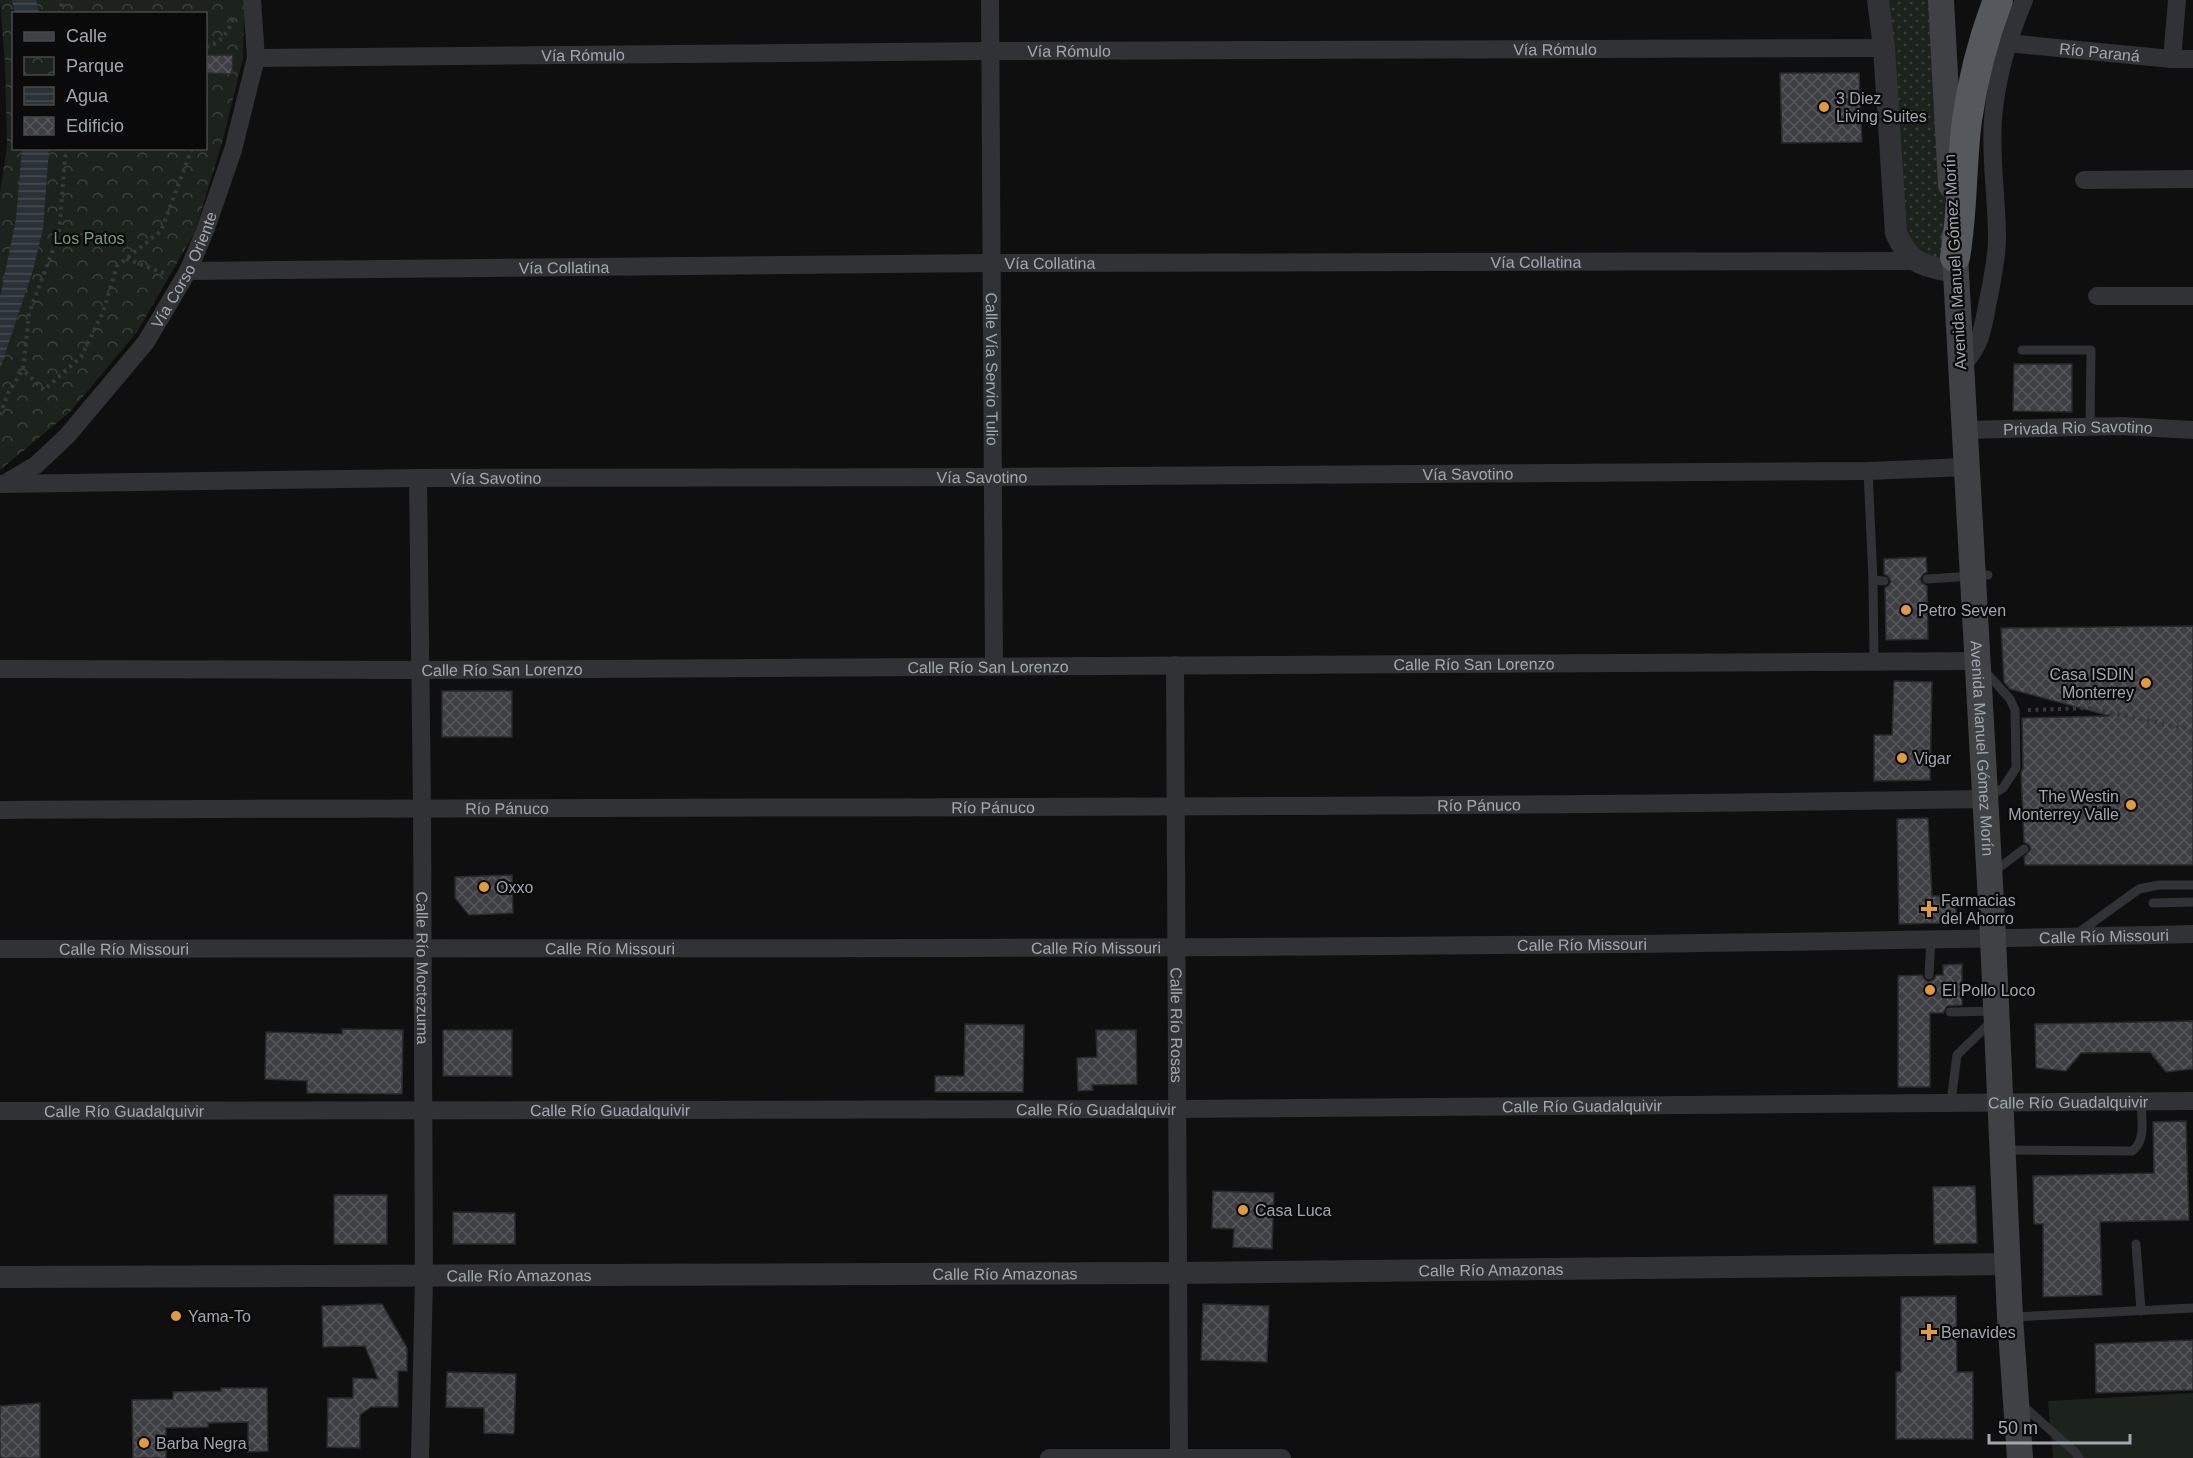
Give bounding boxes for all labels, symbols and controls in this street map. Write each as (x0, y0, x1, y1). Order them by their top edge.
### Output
legend (12, 12, 207, 150)
text: Calle (66, 26, 107, 46)
street label: Vía Rómulo (1513, 40, 1597, 58)
street label: Río Paraná (2058, 40, 2141, 64)
street label: Vía Rómulo (1027, 42, 1111, 59)
street label: Vía Rómulo (541, 46, 625, 64)
text: Parque (66, 56, 124, 76)
text: Agua (66, 86, 109, 106)
place label: 3 Diez Living Suites (1836, 90, 1927, 125)
marker: 3 Diez Living Suites (1817, 100, 1831, 114)
text: Edificio (66, 116, 124, 136)
street label: Avenida Manuel Gómez Morín (1941, 154, 1969, 370)
street label: Vía Corso Oriente (148, 209, 220, 331)
park label: Los Patos (53, 230, 125, 247)
street label: Vía Collatina (1491, 253, 1581, 270)
street label: Vía Collatina (1005, 254, 1095, 271)
street label: Vía Collatina (518, 258, 610, 276)
street label: Calle Vía Servio Tulio (983, 292, 1001, 446)
street label: Privada Rio Savotino (2003, 417, 2153, 437)
street label: Vía Savotino (1422, 465, 1513, 483)
street label: Vía Savotino (937, 468, 1028, 486)
street label: Vía Savotino (451, 469, 541, 486)
place label: Petro Seven (1918, 602, 2006, 619)
marker: Petro Seven (1899, 603, 1913, 617)
street label: Avenida Manuel Gómez Morín (1968, 640, 1997, 856)
street label: Calle Río San Lorenzo (1393, 655, 1555, 673)
street label: Calle Río San Lorenzo (907, 658, 1069, 676)
street label: Calle Río San Lorenzo (421, 661, 583, 678)
place label: Casa ISDIN Monterrey (2050, 666, 2134, 701)
marker: Casa ISDIN Monterrey (2139, 676, 2153, 690)
place label: Vigar (1914, 750, 1952, 767)
marker: Vigar (1895, 751, 1909, 765)
place label: The Westin Monterrey Valle (2008, 788, 2119, 823)
street label: Río Pánuco (1437, 796, 1521, 814)
marker: The Westin Monterrey Valle (2124, 798, 2138, 812)
street label: Río Pánuco (951, 799, 1035, 816)
street label: Río Pánuco (465, 800, 549, 817)
place label: Oxxo (496, 879, 533, 896)
marker: Oxxo (477, 880, 491, 894)
street label: Calle Río Moctezuma (414, 891, 432, 1045)
place label: Farmacias del Ahorro (1941, 892, 2016, 927)
marker: Farmacias del Ahorro (1922, 902, 1936, 916)
street label: Calle Río Missouri (2039, 926, 2169, 946)
street label: Calle Río Missouri (1517, 935, 1647, 953)
street label: Calle Río Missouri (1031, 939, 1161, 956)
street label: Calle Río Missouri (59, 940, 189, 957)
street label: Calle Río Missouri (545, 940, 675, 957)
street label: Calle Río Rosas (1168, 967, 1186, 1083)
place label: El Pollo Loco (1942, 982, 2035, 999)
marker: El Pollo Loco (1923, 983, 1937, 997)
street label: Calle Río Guadalquivir (1988, 1093, 2149, 1111)
street label: Calle Río Guadalquivir (1502, 1097, 1663, 1115)
street label: Calle Río Guadalquivir (530, 1101, 691, 1119)
street label: Calle Río Guadalquivir (1016, 1101, 1177, 1118)
street label: Calle Río Guadalquivir (44, 1102, 205, 1119)
place label: Casa Luca (1255, 1202, 1332, 1219)
marker: Casa Luca (1236, 1203, 1250, 1217)
street label: Calle Río Amazonas (1418, 1260, 1564, 1279)
street label: Calle Río Amazonas (932, 1265, 1078, 1282)
street label: Calle Río Amazonas (446, 1266, 592, 1284)
place label: Yama-To (188, 1308, 251, 1325)
marker: Yama-To (169, 1309, 183, 1323)
place label: Benavides (1941, 1324, 2016, 1341)
marker: Benavides (1922, 1325, 1936, 1339)
scale bar (1989, 1407, 2130, 1445)
text: 50 m (1998, 1418, 2038, 1438)
place label: Barba Negra (156, 1435, 247, 1452)
marker: Barba Negra (137, 1436, 151, 1450)

